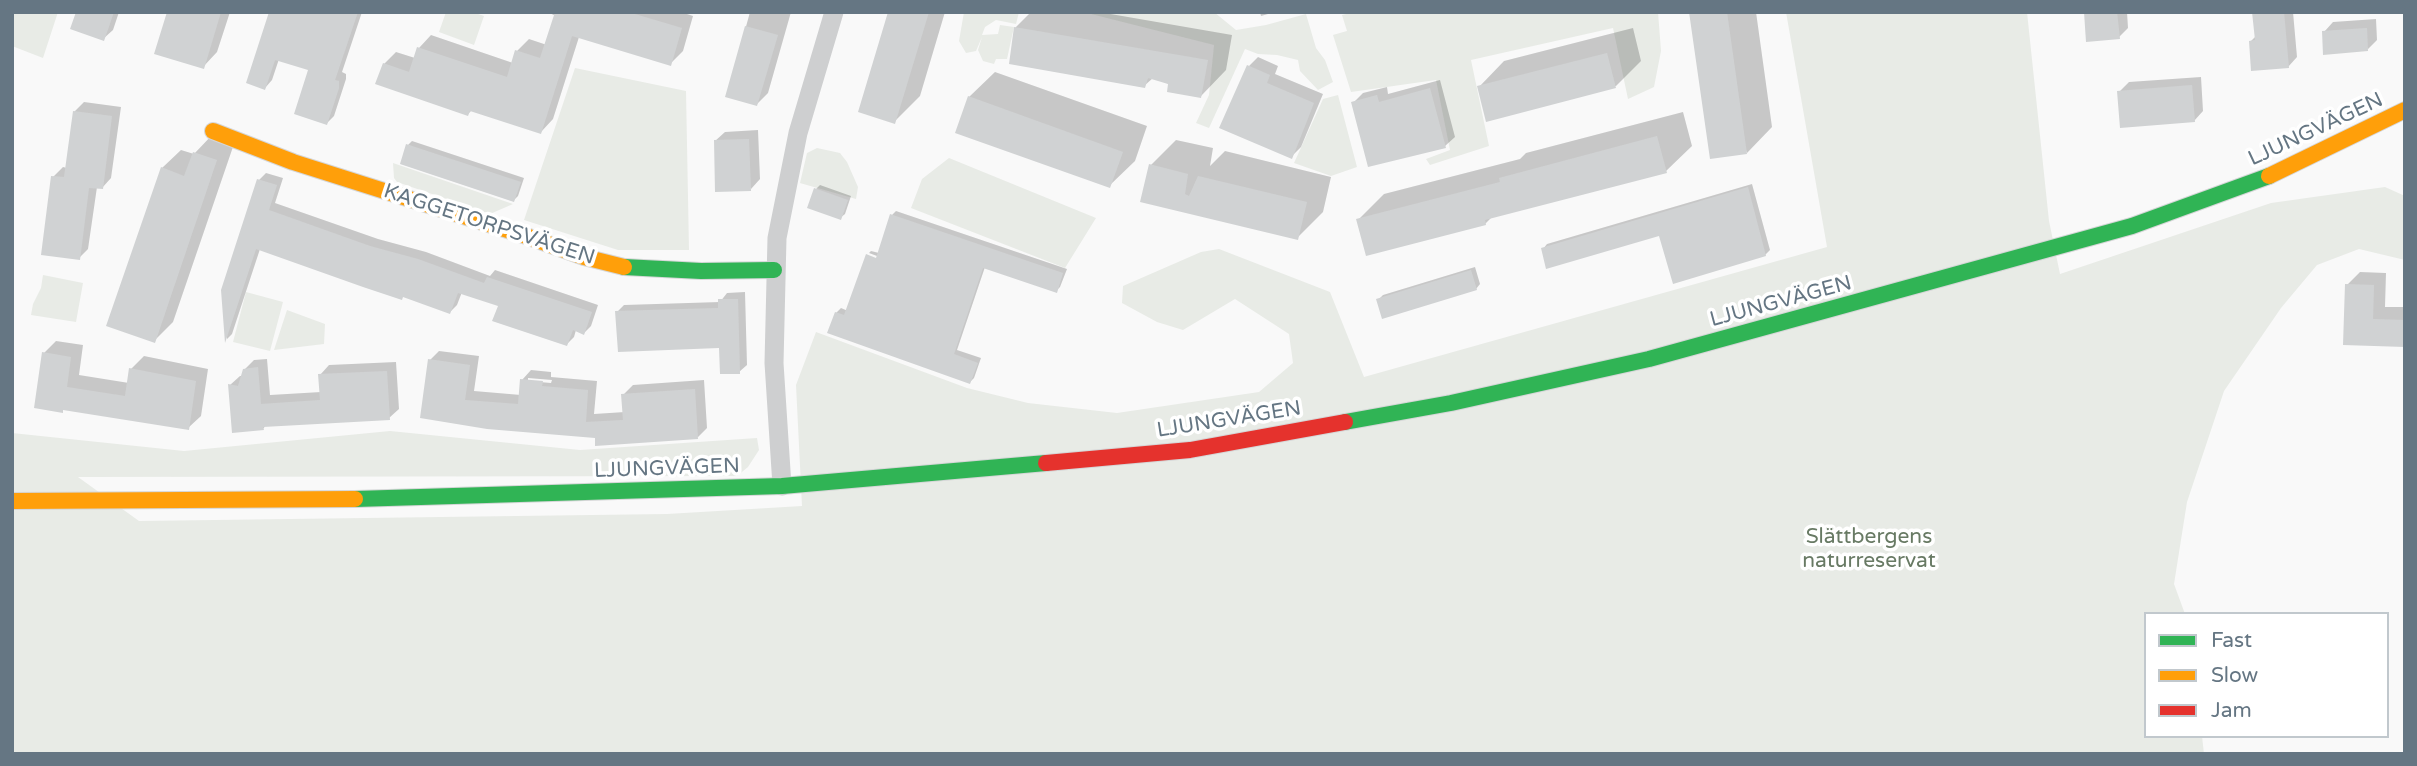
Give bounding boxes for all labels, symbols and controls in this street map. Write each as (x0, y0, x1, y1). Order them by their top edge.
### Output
street label: LJUNGVÄGEN (2245, 88, 2387, 172)
street label: KAGGETORPSVÄGEN (380, 179, 598, 271)
street label: LJUNGVÄGEN (1707, 271, 1855, 333)
street label: LJUNGVÄGEN (1155, 396, 1303, 444)
street label: LJUNGVÄGEN (594, 454, 740, 484)
park label: Slättbergens naturreservat (1802, 524, 1936, 574)
legend (2144, 612, 2389, 738)
text: Fast (2211, 628, 2252, 653)
text: Slow (2211, 663, 2258, 688)
text: Jam (2211, 698, 2252, 723)

